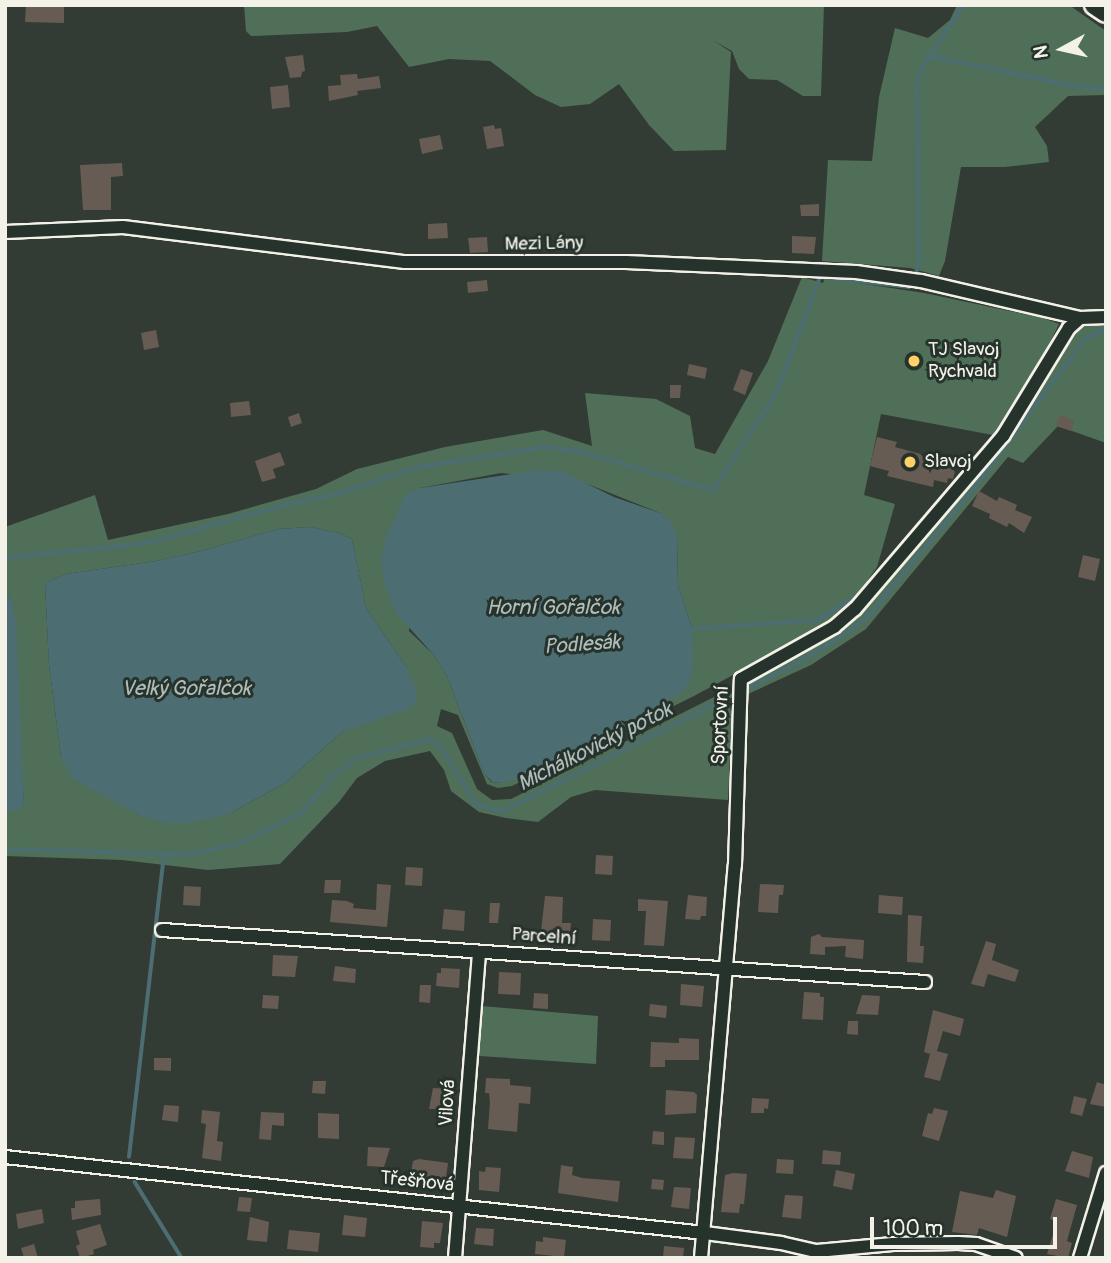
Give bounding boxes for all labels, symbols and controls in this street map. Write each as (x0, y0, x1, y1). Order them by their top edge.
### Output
north arrow (1027, 14, 1097, 84)
text: N (1028, 44, 1054, 60)
street label: Mezi Lány (505, 232, 583, 256)
place label: TJ Slavoj Rychvald (928, 339, 999, 383)
marker: TJ Slavoj Rychvald (906, 353, 922, 369)
place label: Slavoj (924, 451, 972, 473)
marker: Slavoj (902, 454, 918, 470)
water label: Horní Gořalčok (486, 595, 620, 621)
water label: Podlesák (543, 630, 621, 660)
water label: Velký Gořalčok (121, 676, 251, 702)
street label: Sportovní (708, 685, 734, 765)
water label: Michálkovický potok (514, 697, 676, 797)
street label: Parcelní (511, 923, 577, 951)
street label: Vilová (435, 1079, 461, 1127)
street label: Třešňová (379, 1167, 455, 1197)
scale bar (873, 1204, 1060, 1248)
text: 100 m (883, 1215, 943, 1242)

